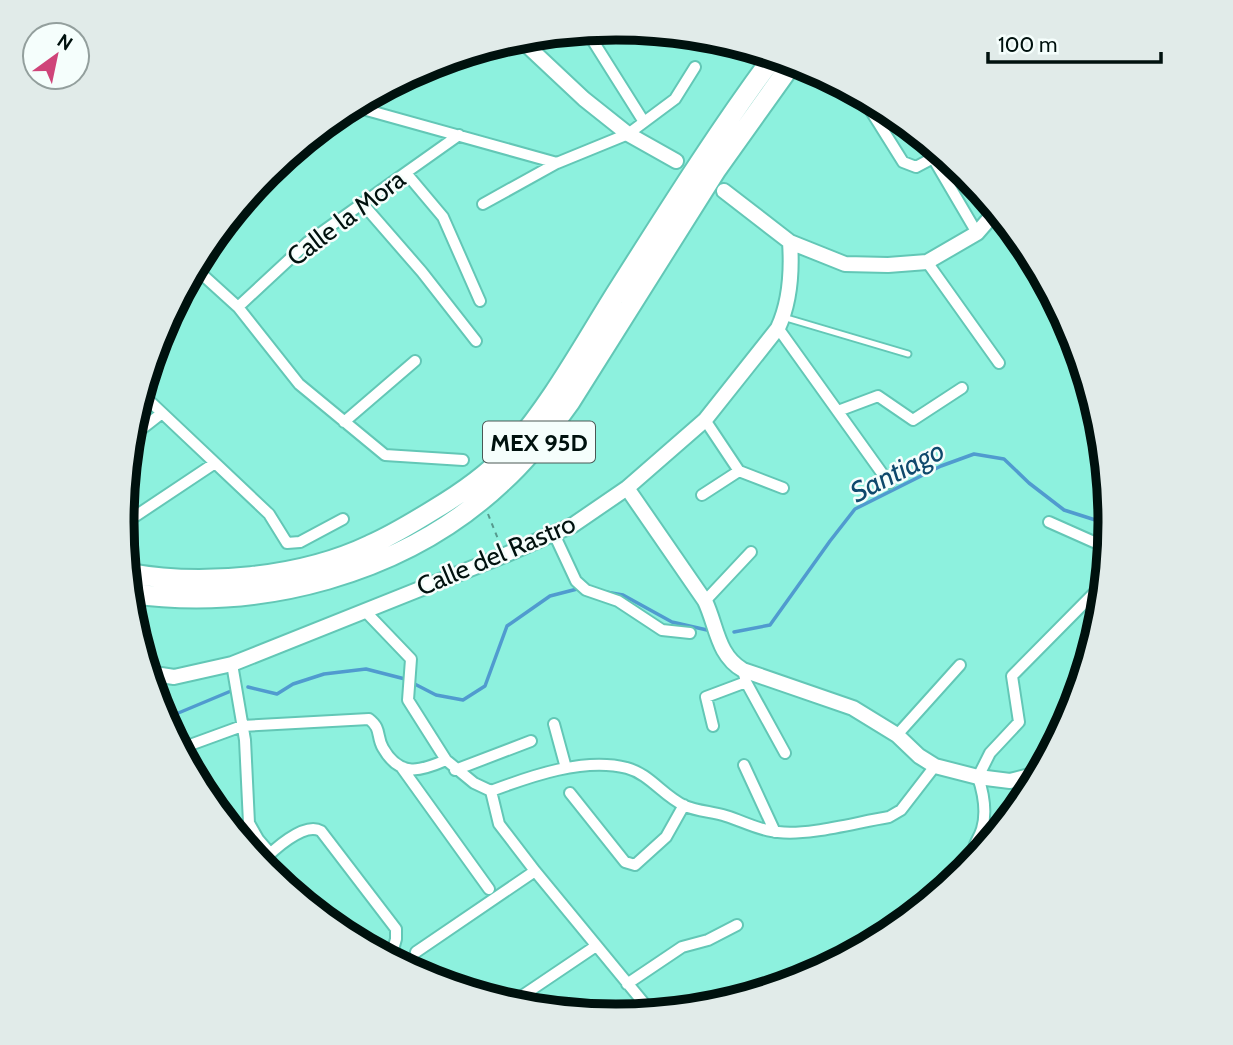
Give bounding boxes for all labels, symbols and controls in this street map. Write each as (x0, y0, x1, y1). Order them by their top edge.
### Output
north arrow (21, 21, 91, 91)
scale bar (988, 21, 1161, 65)
text: N (53, 29, 77, 55)
text: 100 m (998, 32, 1057, 57)
street label: Calle la Mora (281, 163, 412, 273)
road number: MEX 95D (483, 422, 595, 462)
water label: Santiago (844, 433, 950, 509)
street label: Calle del Rastro (412, 507, 580, 603)

